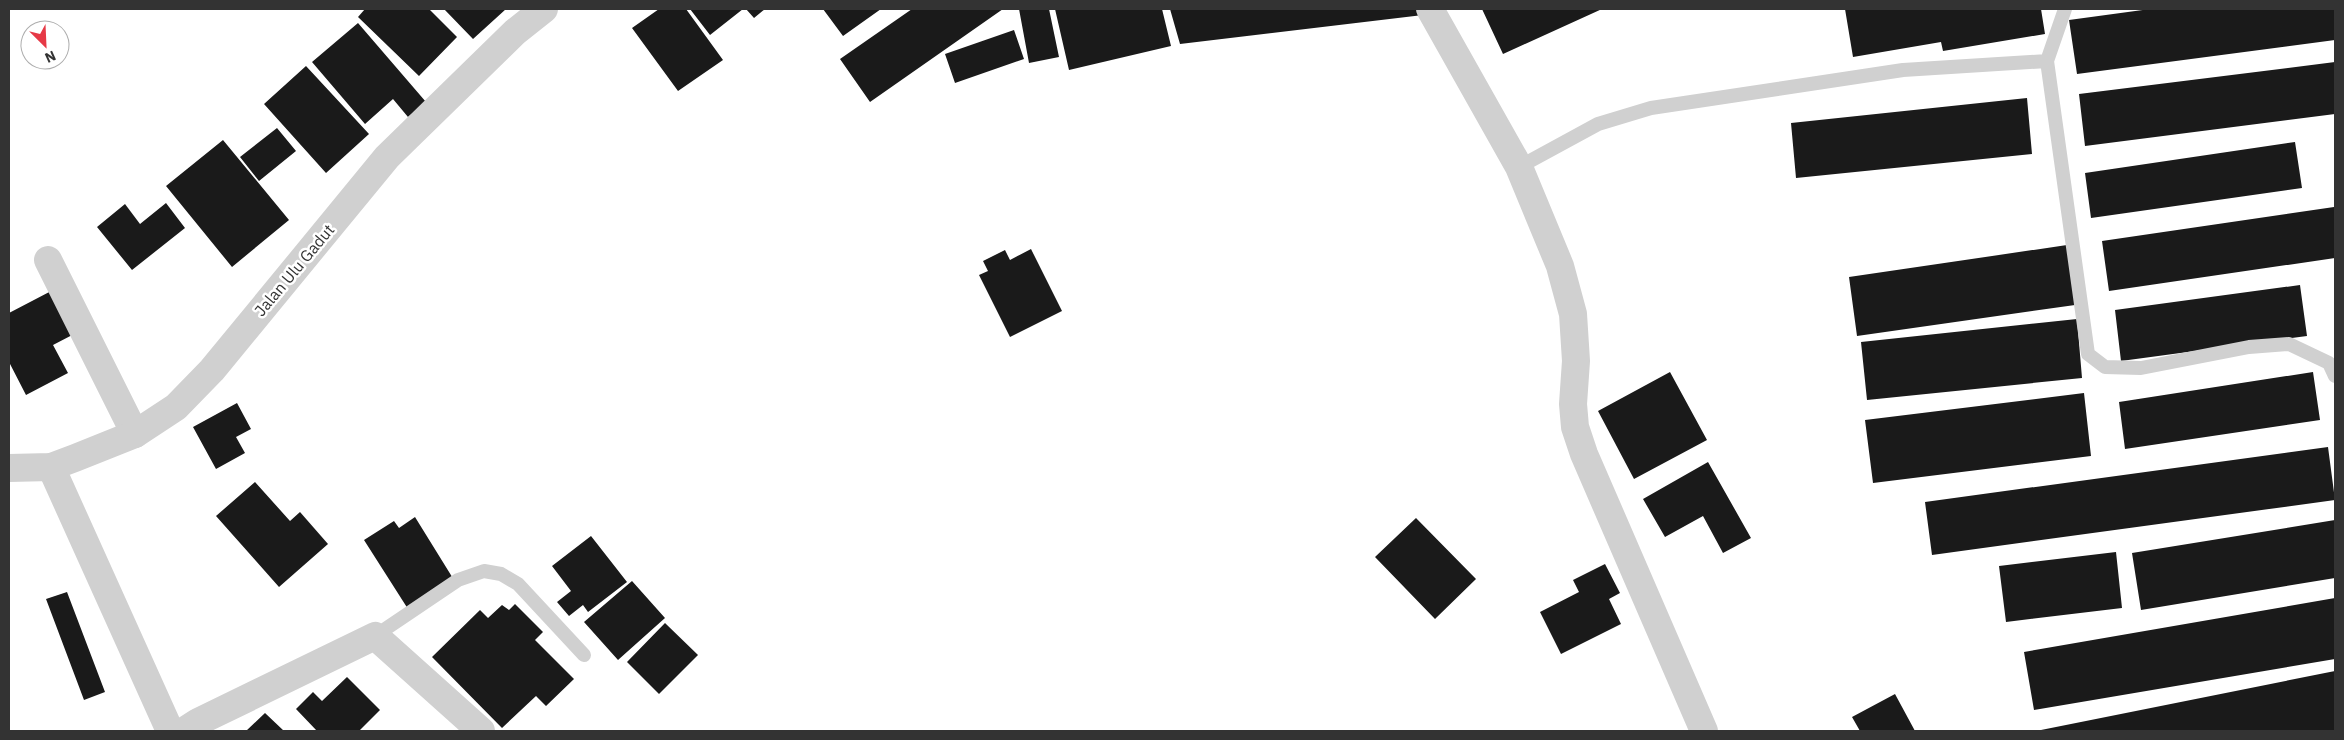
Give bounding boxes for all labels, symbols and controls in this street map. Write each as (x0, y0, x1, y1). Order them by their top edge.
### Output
north arrow (20, 20, 70, 70)
text: N (42, 47, 59, 67)
street label: Jalan Ulu Gadut (250, 220, 338, 320)

